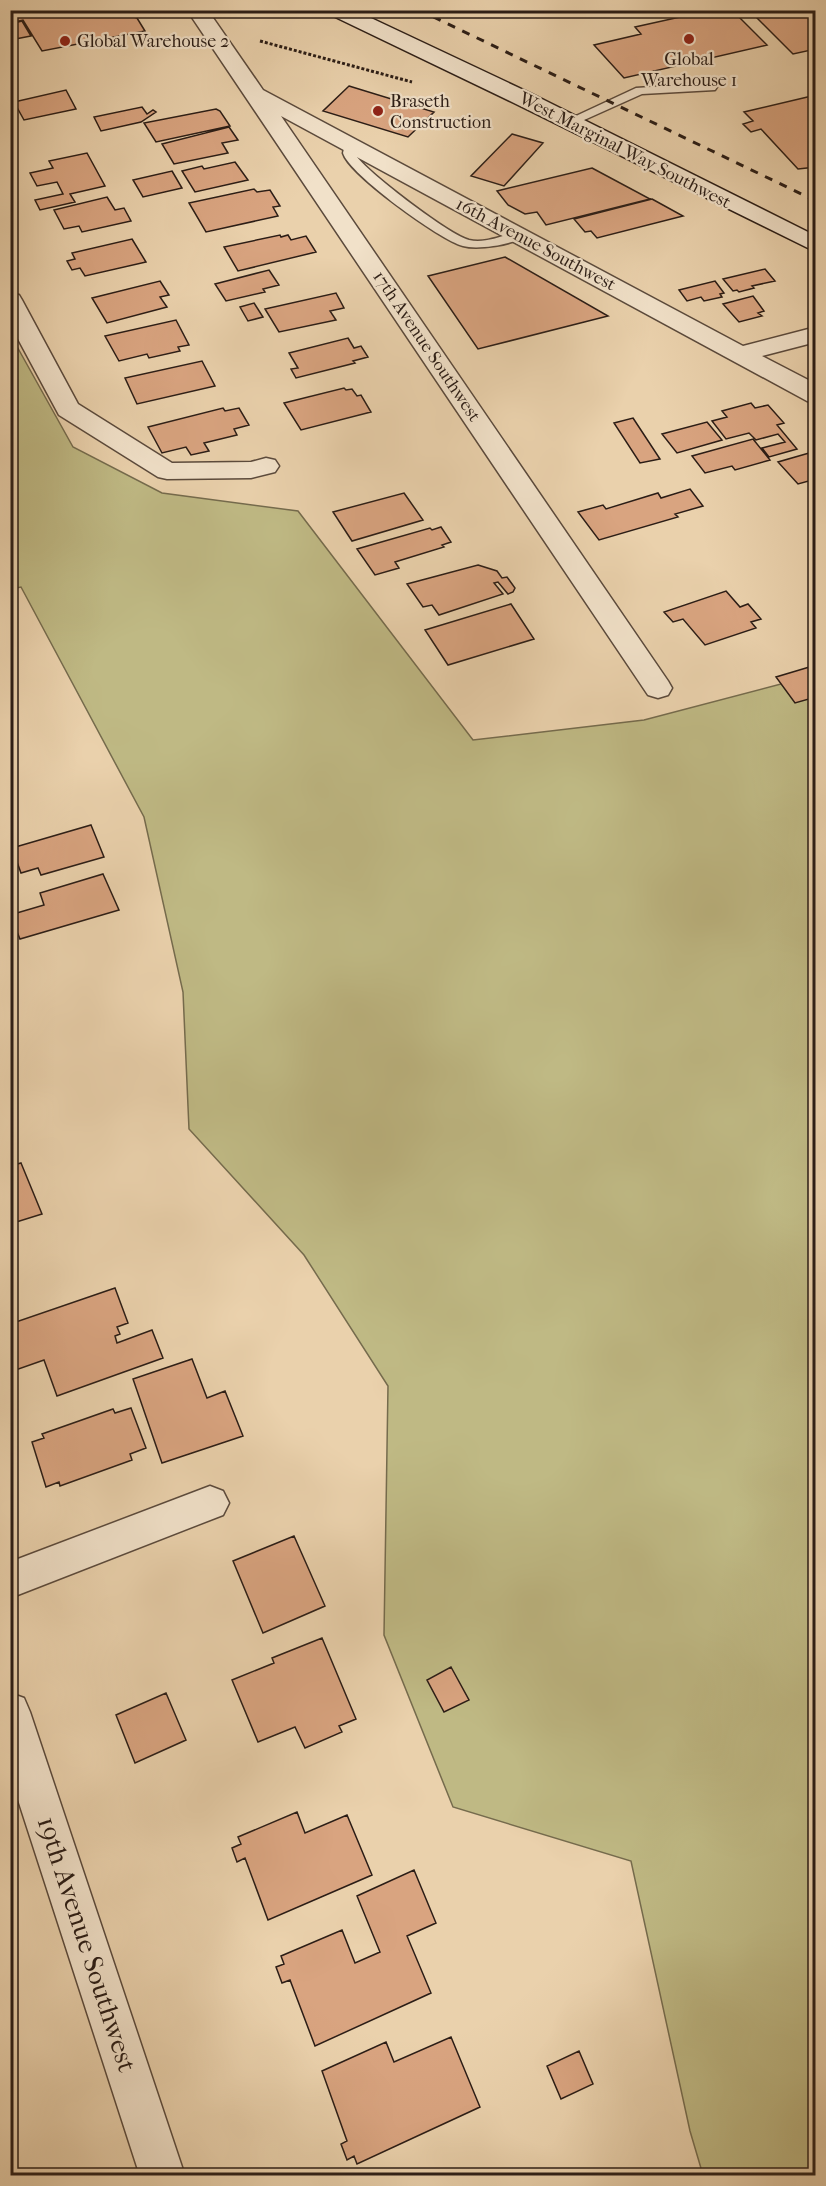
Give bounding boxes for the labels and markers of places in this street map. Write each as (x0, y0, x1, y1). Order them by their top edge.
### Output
place label: Global Warehouse 2 (77, 31, 229, 52)
marker: Global Warehouse 1 (682, 32, 696, 46)
marker: Global Warehouse 2 (58, 34, 72, 48)
place label: Global Warehouse 1 (640, 49, 737, 91)
place label: Braseth Construction (390, 91, 492, 133)
marker: Braseth Construction (371, 104, 385, 118)

